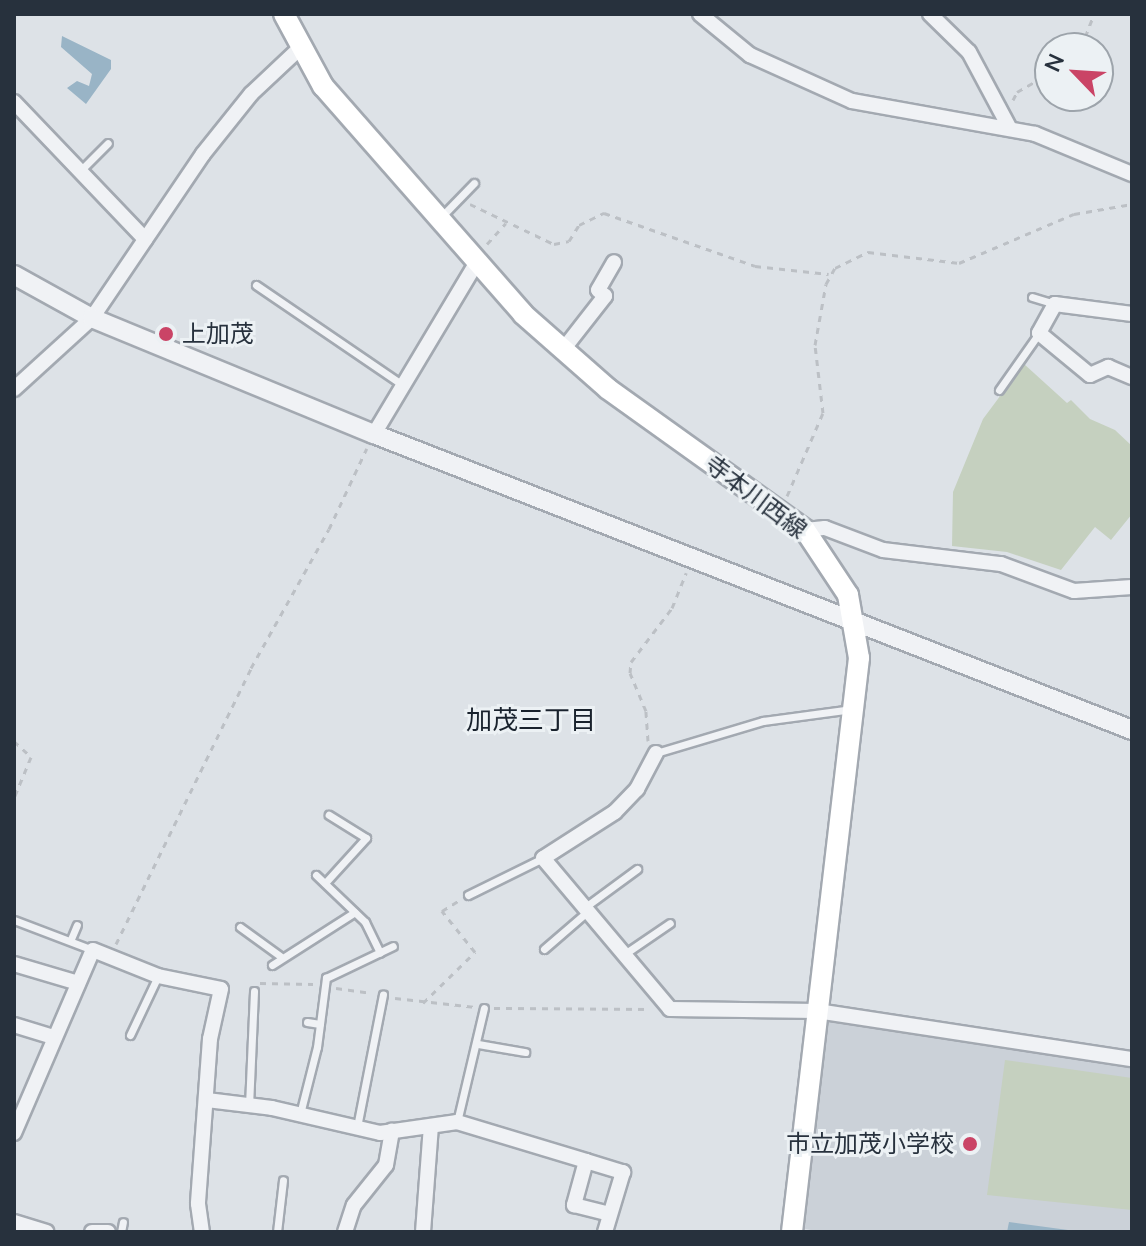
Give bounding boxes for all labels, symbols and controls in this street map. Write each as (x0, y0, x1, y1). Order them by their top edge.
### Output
north arrow (1034, 32, 1114, 112)
text: N (1038, 49, 1070, 76)
place label: 上加茂 (182, 320, 254, 348)
marker: 上加茂 (157, 325, 175, 343)
street label: 寺本川西線 (699, 449, 813, 545)
district label: 加茂三丁目 (466, 704, 596, 736)
place label: 市立加茂小学校 (786, 1130, 954, 1158)
marker: 市立加茂小学校 (961, 1135, 979, 1153)

